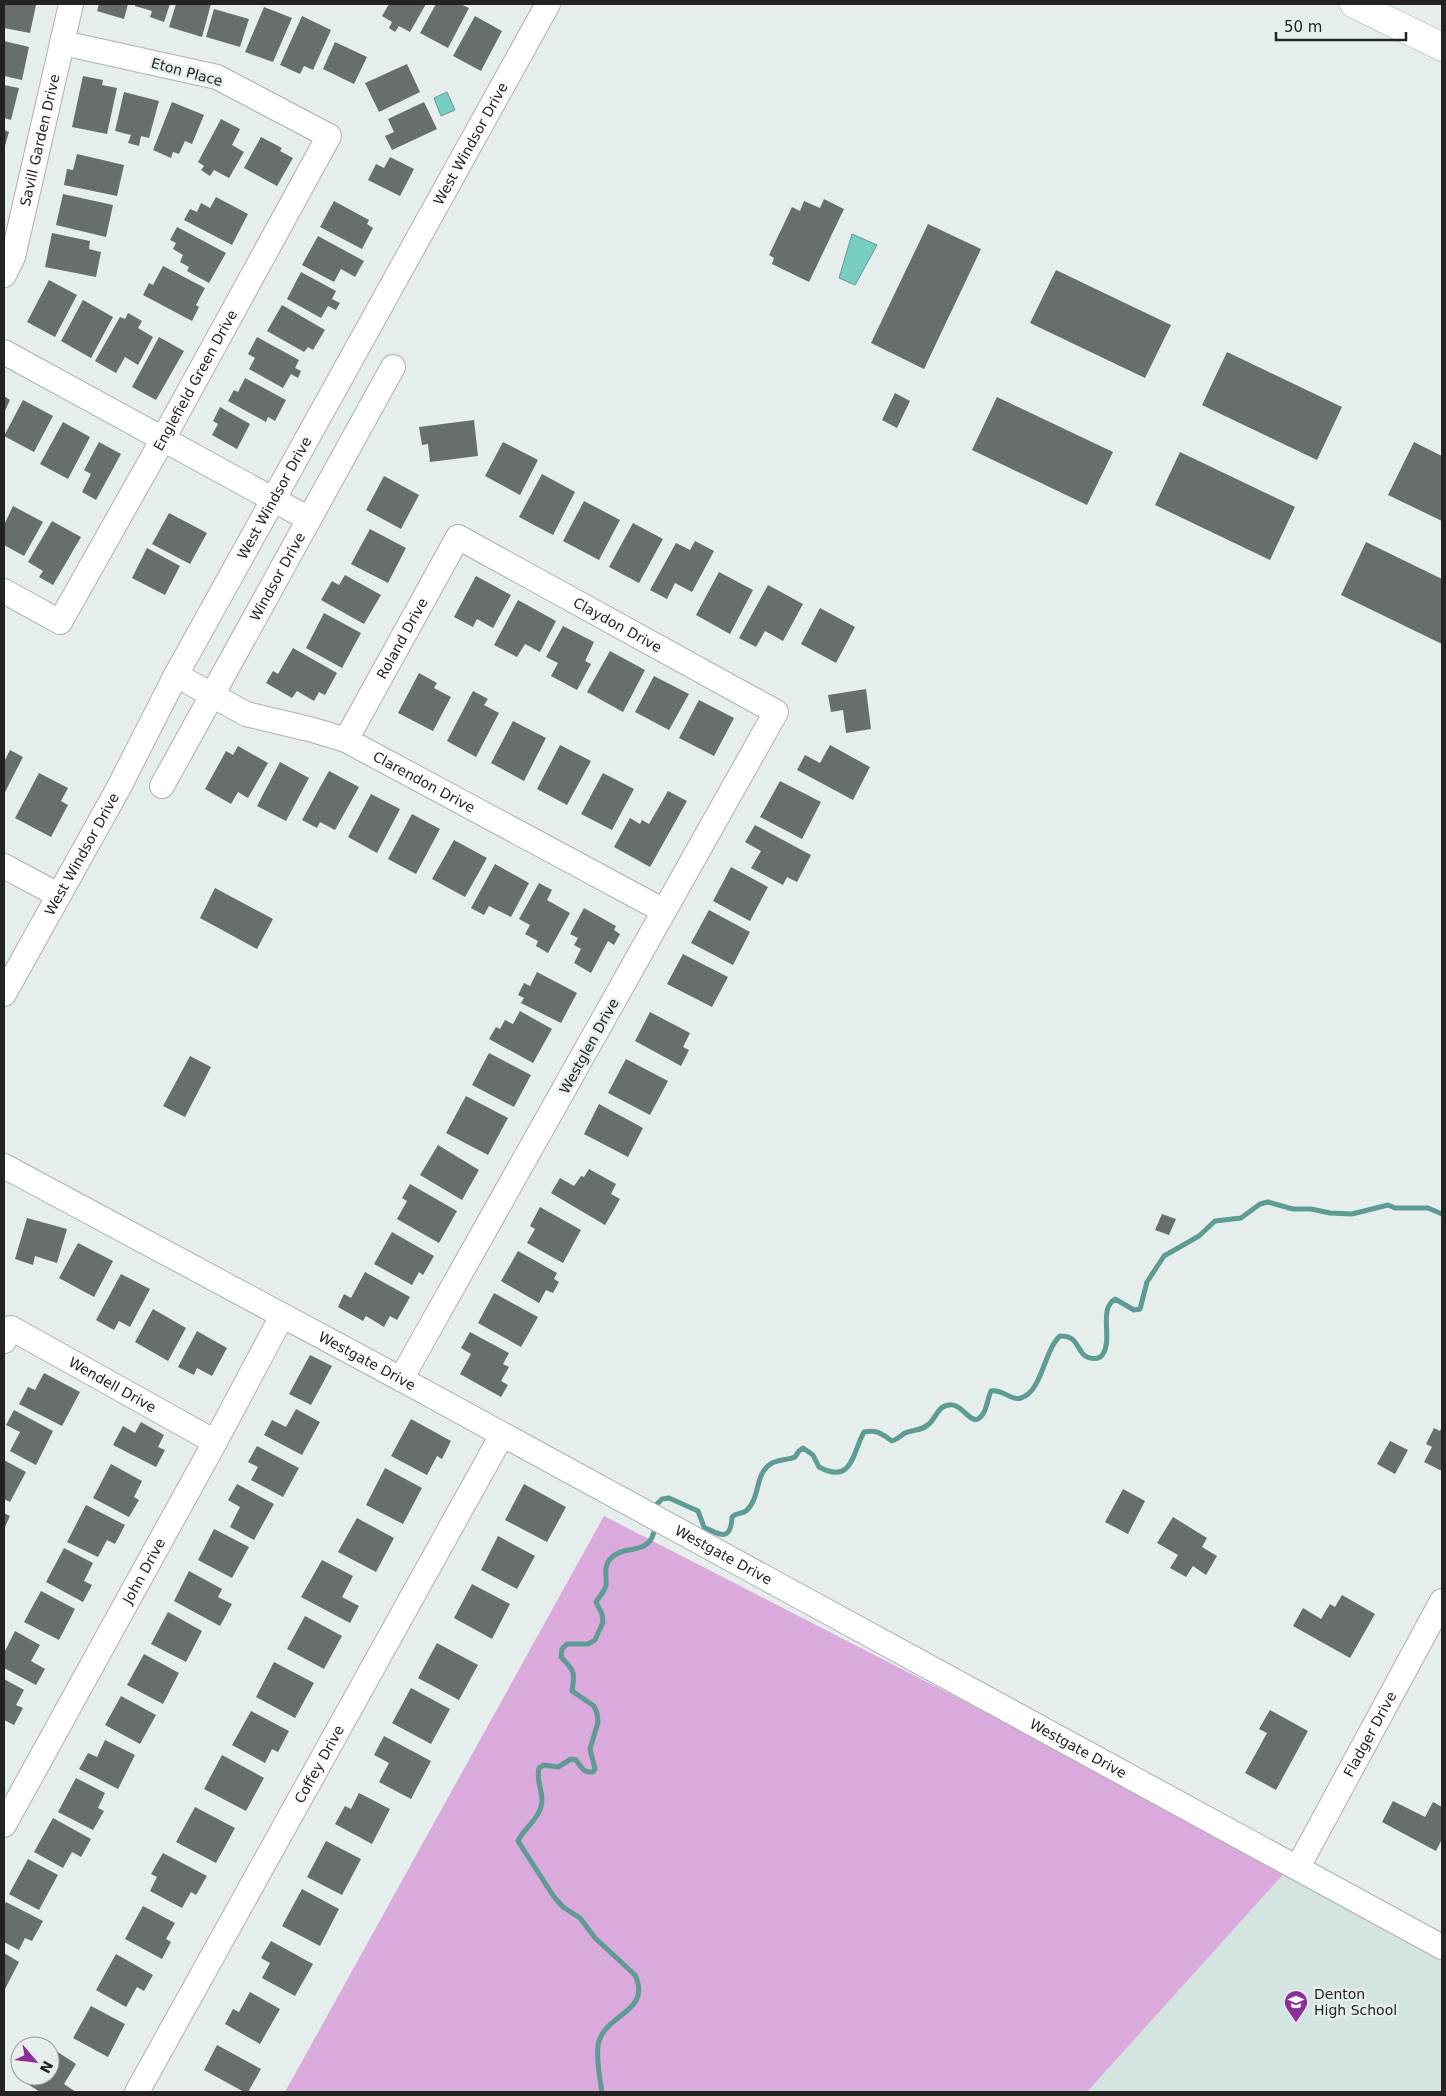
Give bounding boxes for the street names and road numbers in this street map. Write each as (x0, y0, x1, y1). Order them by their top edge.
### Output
street label: Eton Place (149, 55, 225, 89)
street label: Savill Garden Drive (17, 73, 63, 208)
street label: West Windsor Drive (430, 80, 511, 208)
street label: Englefield Green Drive (150, 307, 240, 453)
street label: West Windsor Drive (234, 434, 315, 562)
street label: Windsor Drive (247, 530, 308, 624)
street label: Claydon Drive (570, 594, 665, 656)
street label: Roland Drive (373, 595, 431, 682)
street label: Clarendon Drive (370, 748, 478, 816)
street label: West Windsor Drive (41, 790, 122, 918)
street label: Westglen Drive (556, 996, 622, 1096)
street label: Westgate Drive (316, 1328, 418, 1393)
street label: Wendell Drive (66, 1354, 159, 1416)
street label: Westgate Drive (672, 1522, 775, 1588)
street label: John Drive (119, 1535, 168, 1607)
street label: Fladger Drive (1340, 1689, 1399, 1780)
street label: Westgate Drive (1027, 1716, 1129, 1781)
street label: Coffey Drive (291, 1722, 347, 1806)

